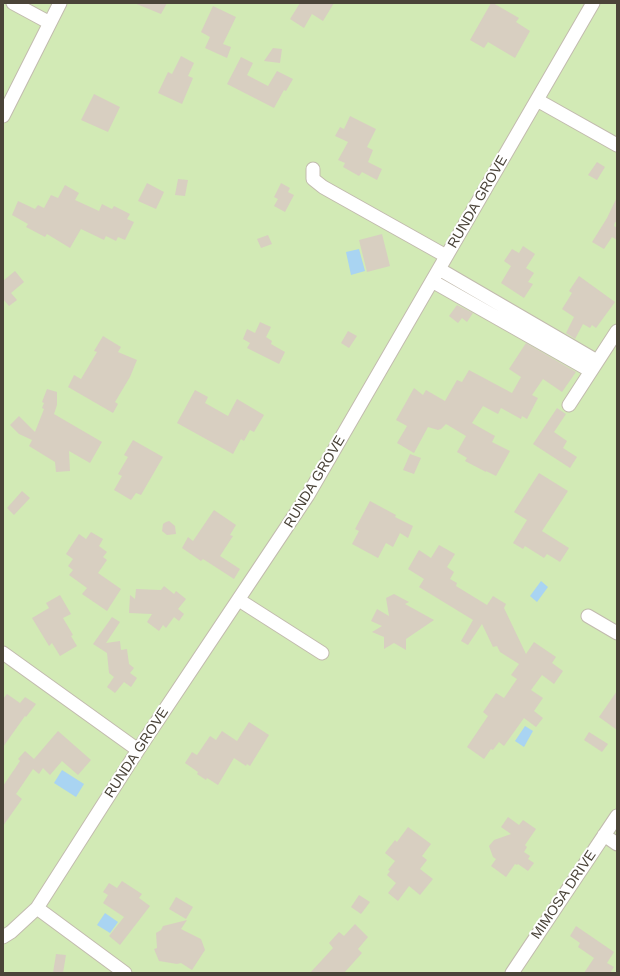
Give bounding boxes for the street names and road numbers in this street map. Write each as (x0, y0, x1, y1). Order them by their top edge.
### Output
street label: RUNDA GROVE (445, 153, 511, 251)
street label: RUNDA GROVE (281, 433, 349, 531)
street label: RUNDA GROVE (102, 705, 172, 801)
street label: MIMOSA DRIVE (528, 847, 600, 943)

